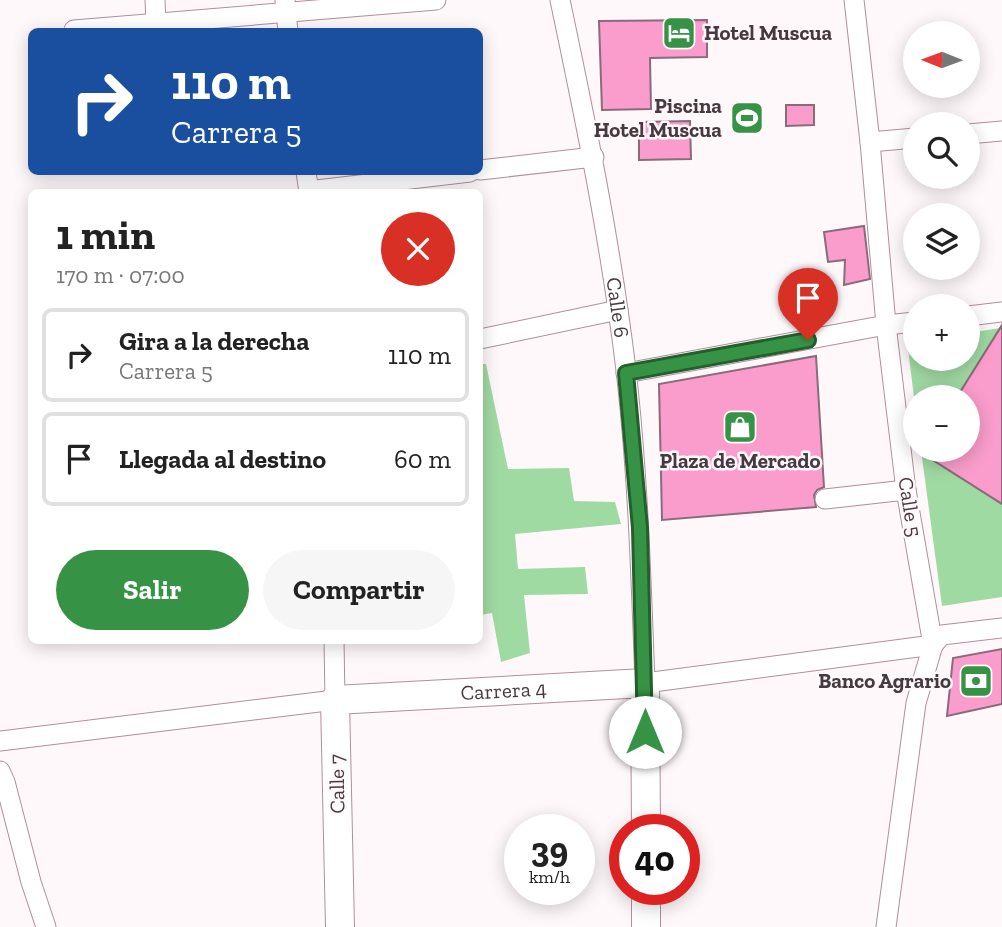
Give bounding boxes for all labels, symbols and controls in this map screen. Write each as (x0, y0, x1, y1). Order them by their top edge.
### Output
hotel icon: Hotel Muscua (660, 14, 698, 52)
place label: Hotel Muscua (704, 20, 833, 45)
north arrow (903, 21, 980, 98)
map controls (903, 21, 980, 462)
text: 110 m (171, 53, 291, 112)
icon: right (56, 56, 147, 147)
place label: Piscina Hotel Muscua (594, 93, 722, 142)
sports icon: Piscina Hotel Muscua (728, 99, 766, 137)
button: search (903, 112, 980, 189)
text: Carrera 5 (171, 113, 302, 151)
button: layers (903, 203, 980, 280)
text: 1 min (56, 209, 155, 260)
button: close (381, 212, 455, 286)
text: 170 m · 07:00 (56, 261, 185, 289)
pin (778, 268, 838, 340)
street label: Calle 6 (601, 276, 635, 339)
icon: arrive (789, 279, 827, 317)
button: + (903, 294, 980, 371)
text: Gira a la derecha (119, 325, 309, 357)
icon: right (60, 336, 98, 374)
text: 110 m (388, 339, 451, 371)
text: Carrera 5 (119, 357, 213, 385)
button: − (903, 385, 980, 462)
shop icon: Plaza de Mercado (721, 408, 759, 446)
icon: arrive (60, 440, 98, 478)
text: Llegada al destino (119, 443, 326, 475)
text: 60 m (394, 443, 451, 475)
place label: Plaza de Mercado (659, 448, 821, 473)
street label: Calle 5 (893, 475, 928, 539)
button: Salir (56, 550, 249, 630)
button: Compartir (263, 550, 455, 630)
bank icon: Banco Agrario (957, 662, 995, 700)
place label: Banco Agrario (818, 668, 951, 693)
street label: Carrera 4 (460, 675, 547, 705)
position arrow (608, 695, 682, 769)
street label: Calle 7 (323, 754, 350, 814)
speed limit sign: 40 (609, 814, 700, 905)
text: 39 (531, 829, 568, 871)
text: km/h (529, 866, 570, 888)

